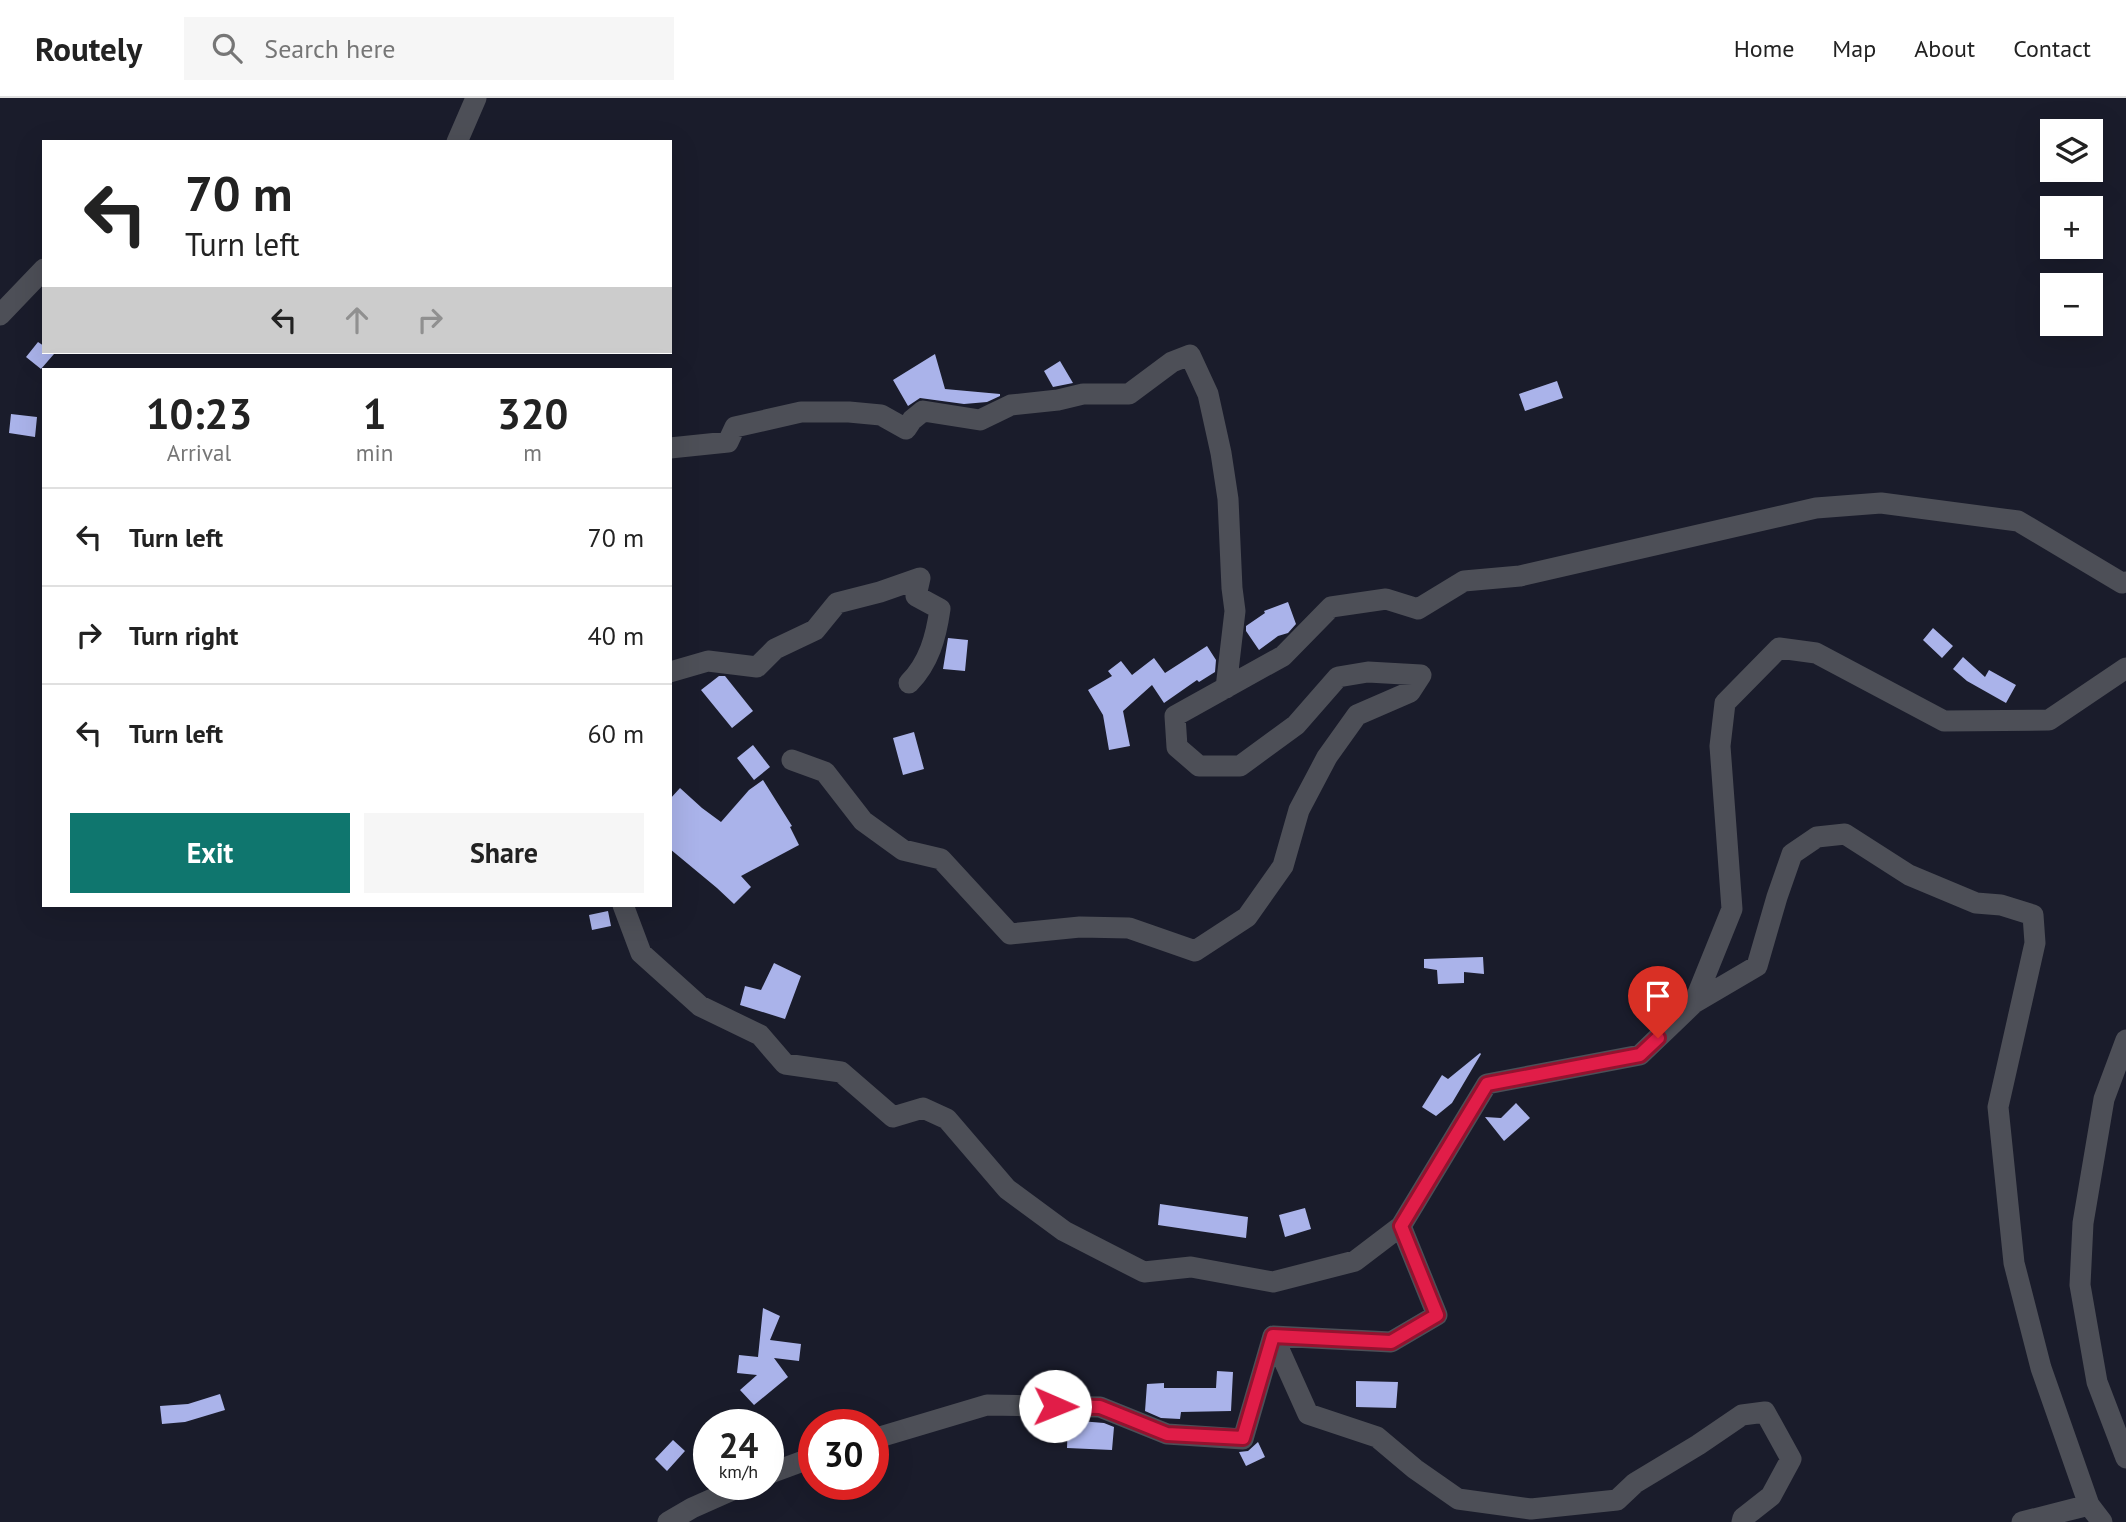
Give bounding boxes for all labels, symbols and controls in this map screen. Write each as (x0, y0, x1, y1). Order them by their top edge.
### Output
search box (184, 17, 674, 80)
text: Routely (35, 27, 142, 70)
icon: search (208, 29, 246, 67)
text: Search here (264, 32, 395, 65)
text: Home (1734, 33, 1794, 64)
text: Map (1832, 33, 1876, 64)
text: About (1914, 33, 1975, 64)
text: Contact (2013, 33, 2091, 64)
map controls (2040, 119, 2103, 336)
button: layers (2040, 119, 2103, 182)
text: 70 m (185, 161, 292, 225)
icon: left (70, 168, 161, 259)
button: + (2040, 196, 2103, 259)
text: Turn left (185, 223, 300, 265)
button: − (2040, 273, 2103, 336)
icon: left (265, 301, 303, 339)
icon: ahead (338, 301, 376, 339)
icon: right (411, 301, 449, 339)
text: 10:23 (146, 386, 252, 441)
text: 1 (363, 386, 386, 441)
text: 320 (497, 386, 568, 441)
text: Arrival (167, 438, 231, 467)
text: min (356, 438, 393, 467)
text: m (523, 438, 542, 467)
icon: left (70, 518, 108, 556)
text: Turn left (129, 521, 223, 554)
text: 70 m (588, 521, 644, 554)
icon: right (70, 616, 108, 654)
text: Turn right (129, 619, 238, 652)
text: 40 m (588, 619, 644, 652)
icon: left (70, 714, 108, 752)
text: Turn left (129, 717, 223, 750)
text: 60 m (588, 717, 644, 750)
button: Exit (70, 813, 350, 893)
button: Share (364, 813, 644, 893)
pin (1628, 966, 1688, 1038)
icon: arrive (1639, 977, 1677, 1015)
position arrow (1018, 1369, 1092, 1443)
speed limit sign: 30 (798, 1409, 889, 1500)
text: 24 (719, 1422, 758, 1468)
text: km/h (719, 1460, 758, 1483)

